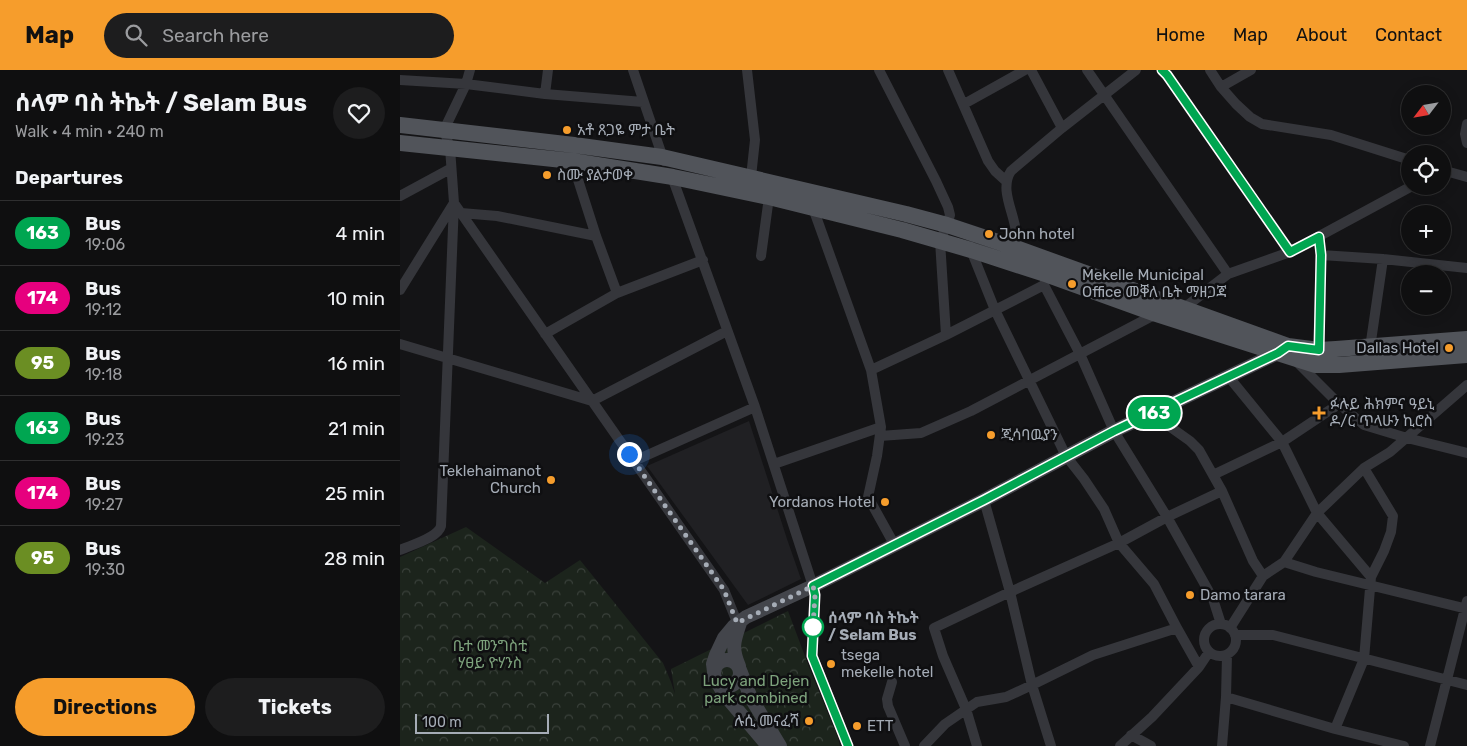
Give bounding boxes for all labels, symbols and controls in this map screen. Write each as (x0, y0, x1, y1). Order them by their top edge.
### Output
search box (104, 13, 454, 58)
text: Map (25, 21, 74, 49)
icon: search (122, 21, 150, 49)
text: Search here (162, 24, 269, 47)
text: Home (1156, 24, 1205, 46)
text: Map (1233, 24, 1268, 46)
text: About (1296, 24, 1347, 46)
text: Contact (1375, 24, 1442, 46)
north arrow (1401, 85, 1451, 135)
map controls (1401, 85, 1451, 315)
button: heart (333, 87, 385, 139)
text: ሰላም ባስ ትኬት / Selam Bus (15, 89, 307, 117)
place label: አቶ ጸጋዬ ምታ ቤት (577, 121, 675, 139)
text: Walk · 4 min · 240 m (15, 122, 164, 141)
marker: አቶ ጸጋዬ ምታ ቤት (561, 124, 573, 136)
button: locate (1401, 145, 1451, 195)
text: Departures (15, 166, 123, 189)
place label: ስሙ ያልታወቀ (557, 166, 633, 184)
marker: ስሙ ያልታወቀ (541, 169, 553, 181)
button: + (1401, 205, 1451, 255)
text: Bus (85, 212, 121, 235)
text: 163 (26, 222, 59, 244)
text: 4 min (336, 222, 385, 245)
place label: John hotel (999, 225, 1075, 243)
marker: John hotel (983, 228, 995, 240)
text: 19:06 (85, 235, 125, 254)
button: − (1401, 265, 1451, 315)
place label: Mekelle Municipal Office መቐለ ቤት ማዘጋጃ (1082, 266, 1227, 301)
text: Bus (85, 277, 121, 300)
marker: Mekelle Municipal Office መቐለ ቤት ማዘጋጃ (1066, 278, 1078, 290)
text: 174 (27, 287, 58, 309)
text: 10 min (327, 287, 385, 310)
text: 19:12 (85, 300, 122, 319)
place label: Dallas Hotel (1356, 339, 1439, 357)
text: Bus (85, 342, 121, 365)
marker: Dallas Hotel (1443, 342, 1455, 354)
text: 95 (31, 352, 54, 374)
text: 16 min (328, 352, 385, 375)
text: 19:18 (85, 365, 122, 384)
place label: ፉሉይ ሕክምና ዓይኒ ዶ/ር ጥላሁን ኪሮስ (1330, 395, 1435, 430)
line badge: 163 (1125, 397, 1183, 429)
text: 163 (1138, 402, 1170, 424)
marker: ፉሉይ ሕክምና ዓይኒ ዶ/ር ጥላሁን ኪሮስ (1312, 406, 1326, 420)
text: Bus (85, 407, 121, 430)
text: 163 (26, 417, 59, 439)
text: 21 min (328, 417, 385, 440)
place label: ጂሳባዉያን (1001, 426, 1058, 444)
marker: ጂሳባዉያን (985, 429, 997, 441)
text: 19:23 (85, 430, 124, 449)
your location (617, 442, 642, 467)
place label: Teklehaimanot Church (439, 462, 541, 497)
text: Bus (85, 472, 121, 495)
marker: Teklehaimanot Church (545, 474, 557, 486)
text: 174 (27, 482, 58, 504)
text: 25 min (325, 482, 385, 505)
place label: Yordanos Hotel (769, 493, 875, 511)
text: 19:27 (85, 495, 123, 514)
marker: Yordanos Hotel (879, 496, 891, 508)
text: Bus (85, 537, 121, 560)
text: 95 (31, 547, 54, 569)
text: 28 min (324, 547, 385, 570)
text: 19:30 (85, 560, 125, 579)
place label: Damo tarara (1200, 586, 1286, 604)
marker: Damo tarara (1184, 589, 1196, 601)
place label: ሰላም ባስ ትኬት / Selam Bus (828, 609, 919, 644)
marker: ሰላም ባስ ትኬት / Selam Bus (802, 616, 824, 638)
park label: ቤተ መንግስቲ ሃፀይ ዮሃንስ (453, 637, 527, 672)
place label: tsega mekelle hotel (841, 646, 933, 681)
marker: tsega mekelle hotel (825, 658, 837, 670)
park label: Lucy and Dejen park combined (703, 672, 809, 707)
button: Directions (15, 678, 195, 736)
button: Tickets (205, 678, 385, 736)
scale bar (415, 711, 549, 734)
place label: ሉሲ መናፈሻ (734, 712, 799, 730)
text: 100 m (422, 714, 462, 731)
marker: ሉሲ መናፈሻ (803, 715, 815, 727)
place label: ETT (867, 717, 894, 735)
marker: ETT (851, 720, 863, 732)

